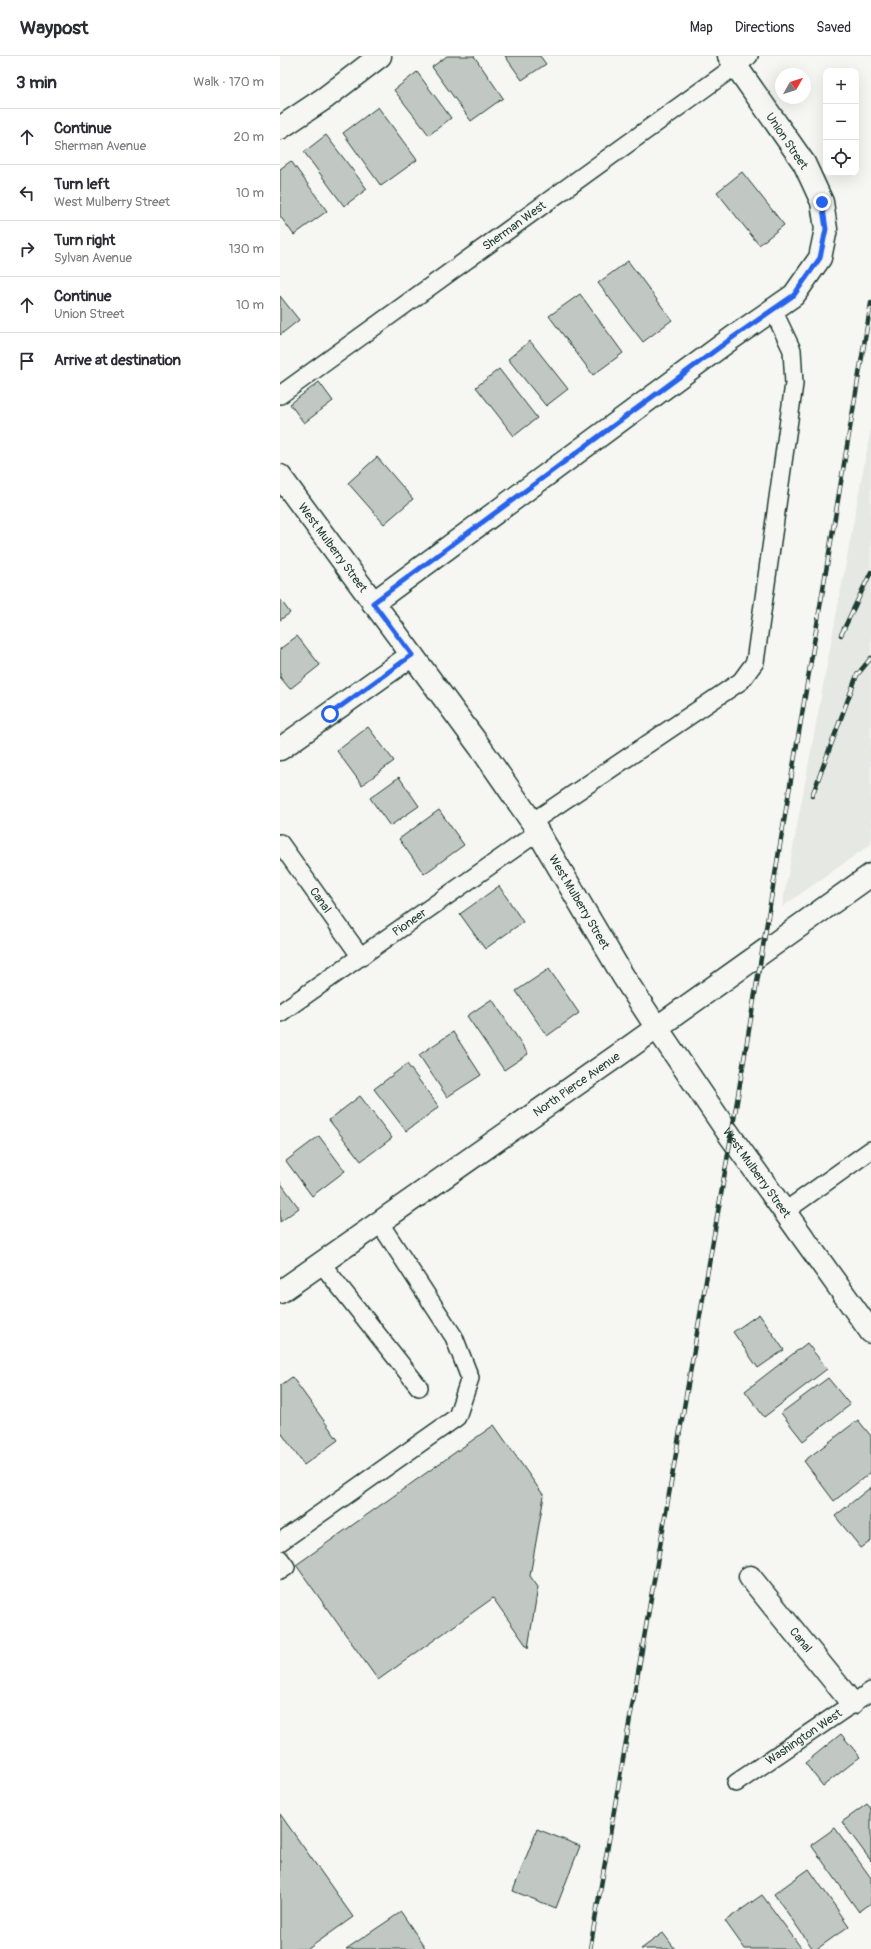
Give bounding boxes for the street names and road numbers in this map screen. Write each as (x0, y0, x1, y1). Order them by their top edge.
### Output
street label: Union Street (762, 110, 811, 173)
street label: Sherman West (480, 198, 549, 254)
street label: West Mulberry Street (295, 500, 370, 596)
street label: West Mulberry Street (545, 852, 613, 952)
street label: Canal (306, 885, 334, 916)
street label: Pioneer (390, 905, 430, 940)
street label: North Pierce Avenue (531, 1049, 623, 1120)
street label: West Mulberry Street (719, 1125, 794, 1221)
street label: Canal (786, 1625, 815, 1656)
street label: Washington West (763, 1706, 845, 1768)

